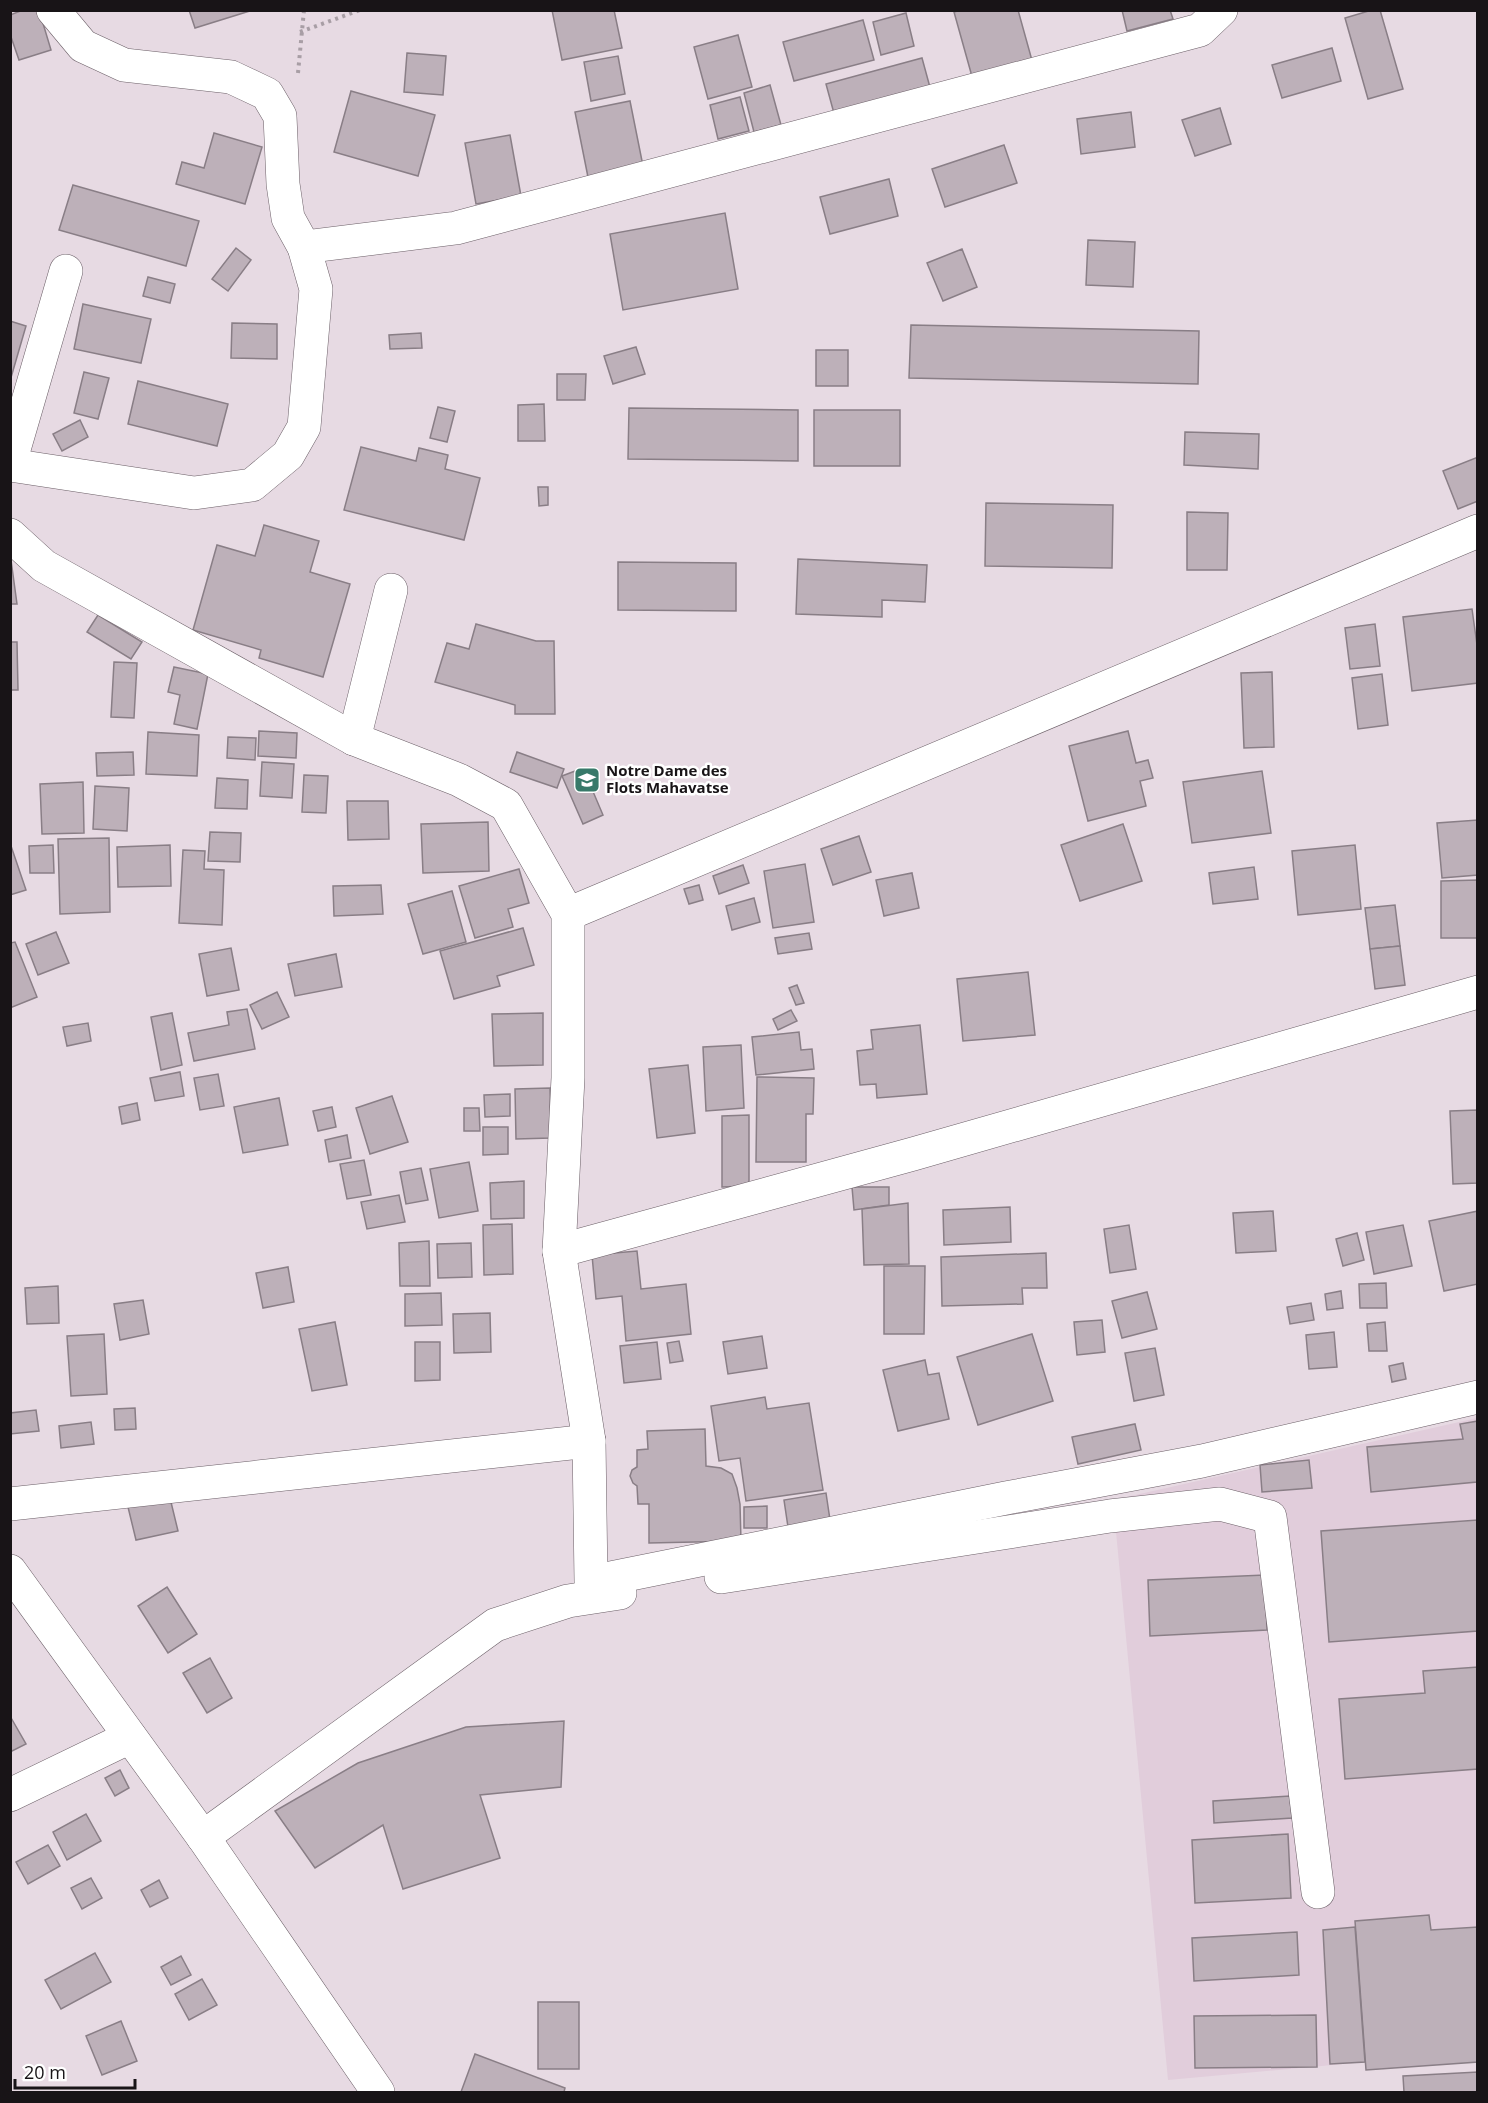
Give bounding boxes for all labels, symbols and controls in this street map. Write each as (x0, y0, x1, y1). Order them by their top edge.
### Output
place label: Notre Dame des Flots Mahavatse (606, 760, 729, 797)
school or university icon: Notre Dame des Flots Mahavatse (572, 765, 602, 795)
scale bar (15, 2052, 135, 2090)
text: 20 m (24, 2060, 66, 2084)

